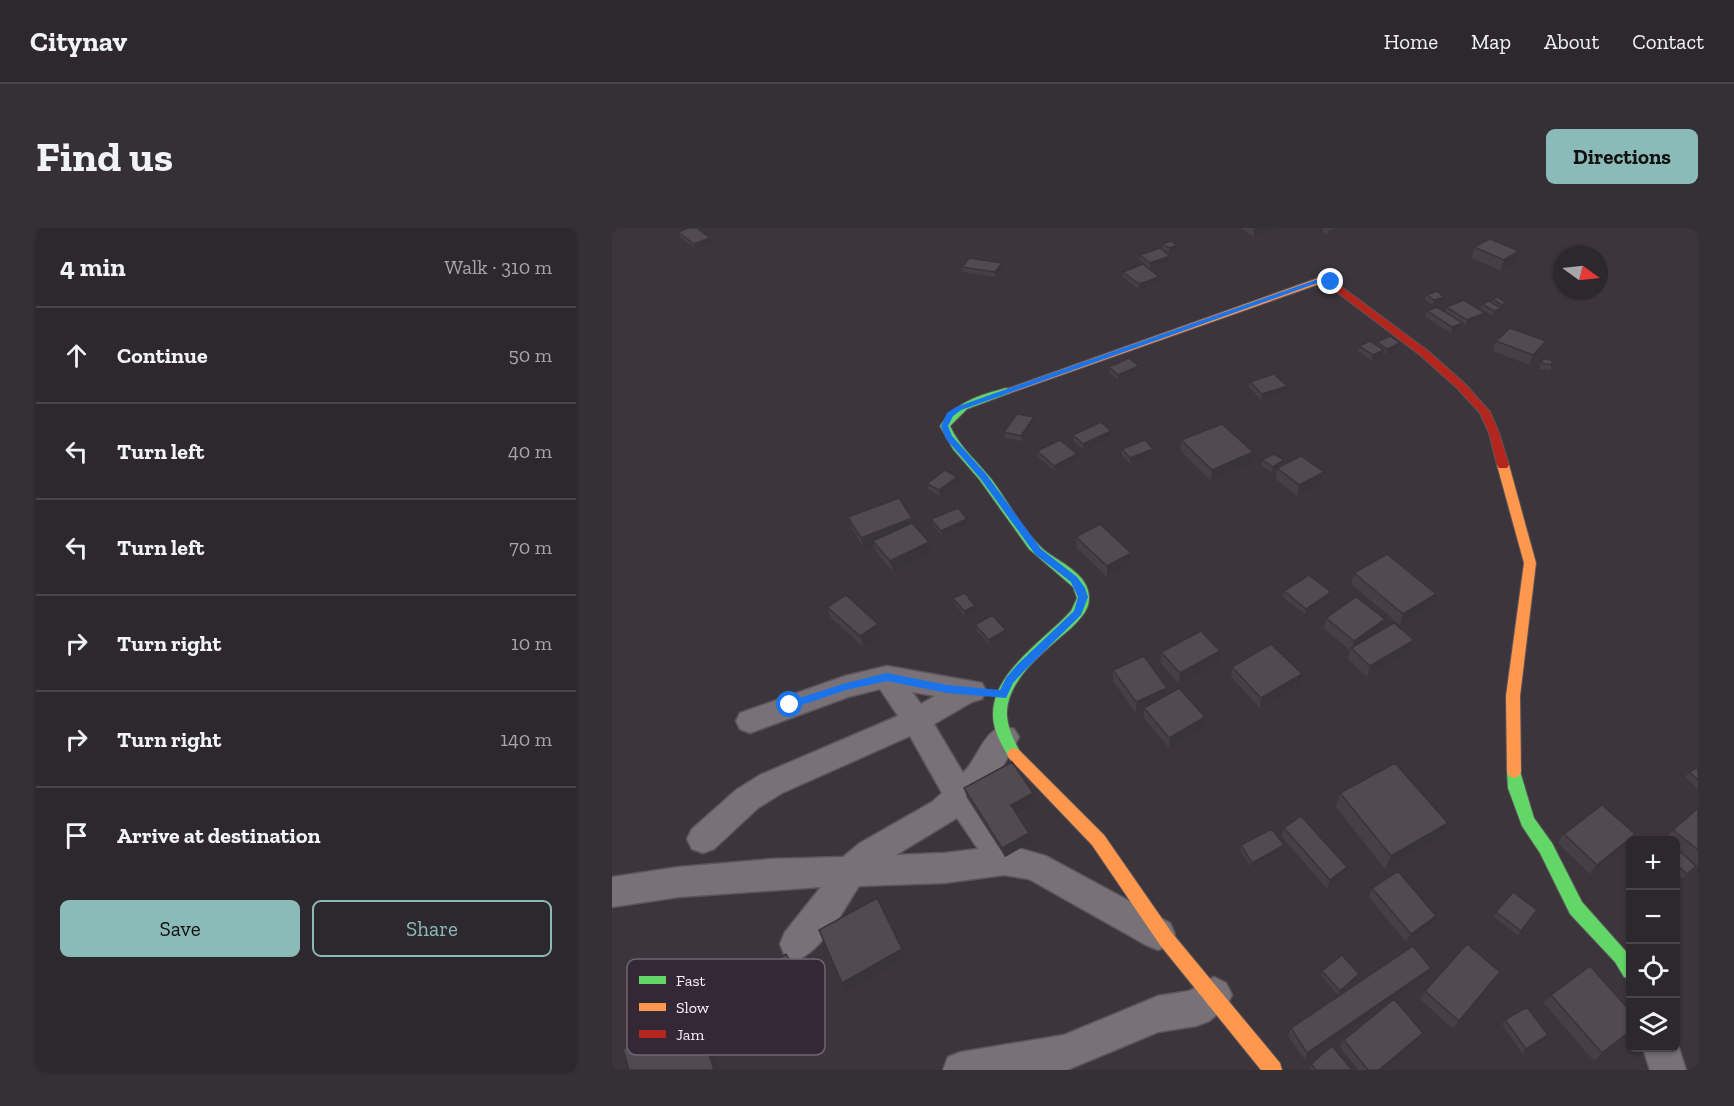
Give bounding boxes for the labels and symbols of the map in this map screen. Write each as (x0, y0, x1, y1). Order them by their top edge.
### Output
north arrow (1554, 246, 1608, 300)
route end (1317, 268, 1343, 294)
route start (776, 691, 802, 717)
legend (627, 959, 825, 1055)
text: Fast (676, 971, 705, 990)
text: Slow (676, 998, 710, 1017)
text: Jam (676, 1025, 705, 1044)

